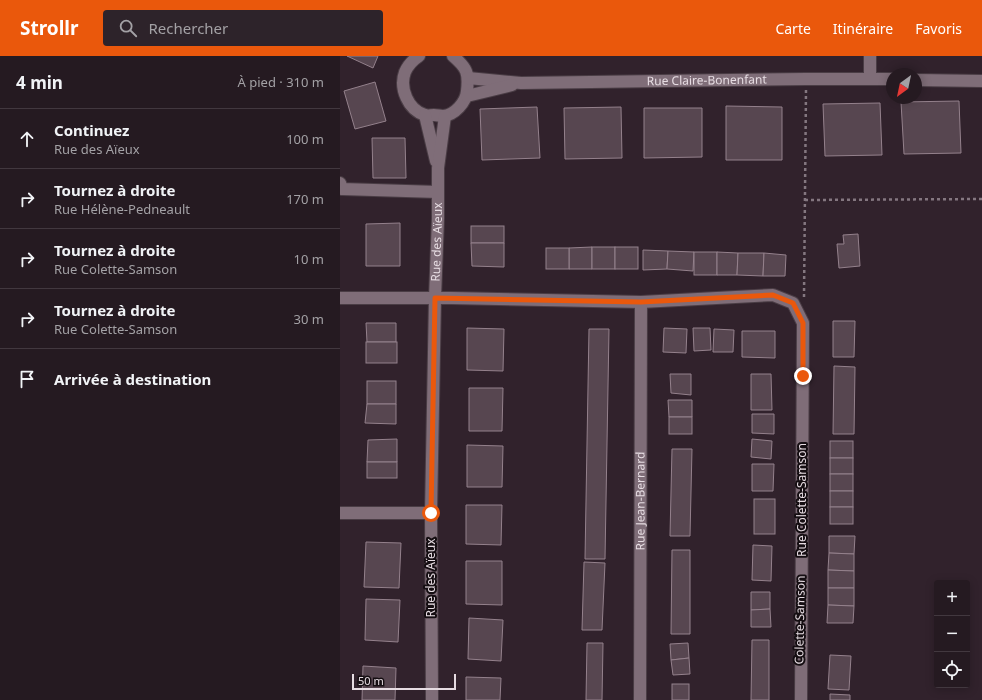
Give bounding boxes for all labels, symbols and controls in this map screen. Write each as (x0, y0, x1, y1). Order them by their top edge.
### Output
search box (103, 10, 383, 46)
text: Strollr (20, 15, 79, 41)
icon: search (117, 17, 139, 39)
text: Rechercher (149, 18, 228, 38)
text: Carte (775, 19, 811, 38)
text: Itinéraire (833, 19, 893, 38)
text: Favoris (915, 19, 962, 38)
north arrow (886, 68, 922, 104)
text: 4 min (16, 71, 63, 94)
street label: Rue Claire-Bonenfant (647, 71, 768, 89)
text: À pied · 310 m (238, 73, 324, 91)
text: Continuez (54, 120, 129, 140)
icon: ahead (16, 128, 38, 150)
text: 100 m (286, 130, 324, 148)
text: Rue des Aïeux (54, 140, 140, 158)
text: Tournez à droite (54, 180, 175, 200)
icon: right (16, 188, 38, 210)
text: 170 m (286, 190, 324, 208)
text: Rue Hélène-Pedneault (54, 200, 190, 218)
street label: Rue des Aïeux (427, 202, 446, 282)
text: Tournez à droite (54, 240, 175, 260)
icon: right (16, 248, 38, 270)
text: 10 m (294, 250, 324, 268)
text: Rue Colette-Samson (54, 260, 177, 278)
text: Tournez à droite (54, 300, 175, 320)
icon: right (16, 308, 38, 330)
text: 30 m (294, 310, 324, 328)
text: Rue Colette-Samson (54, 320, 177, 338)
route end (794, 367, 812, 385)
icon: arrive (16, 368, 38, 390)
text: Arrivée à destination (54, 369, 211, 389)
street label: Rue Colette-Samson (793, 443, 810, 557)
street label: Rue Jean-Bernard (631, 452, 649, 550)
route start (422, 504, 440, 522)
street label: Rue des Aïeux (422, 538, 439, 618)
street label: Colette-Samson (790, 575, 809, 665)
map controls (934, 580, 970, 688)
button: + (934, 580, 970, 616)
button: − (934, 616, 970, 652)
button: locate (934, 652, 970, 688)
scale bar (352, 672, 456, 691)
text: 50 m (358, 673, 384, 688)

